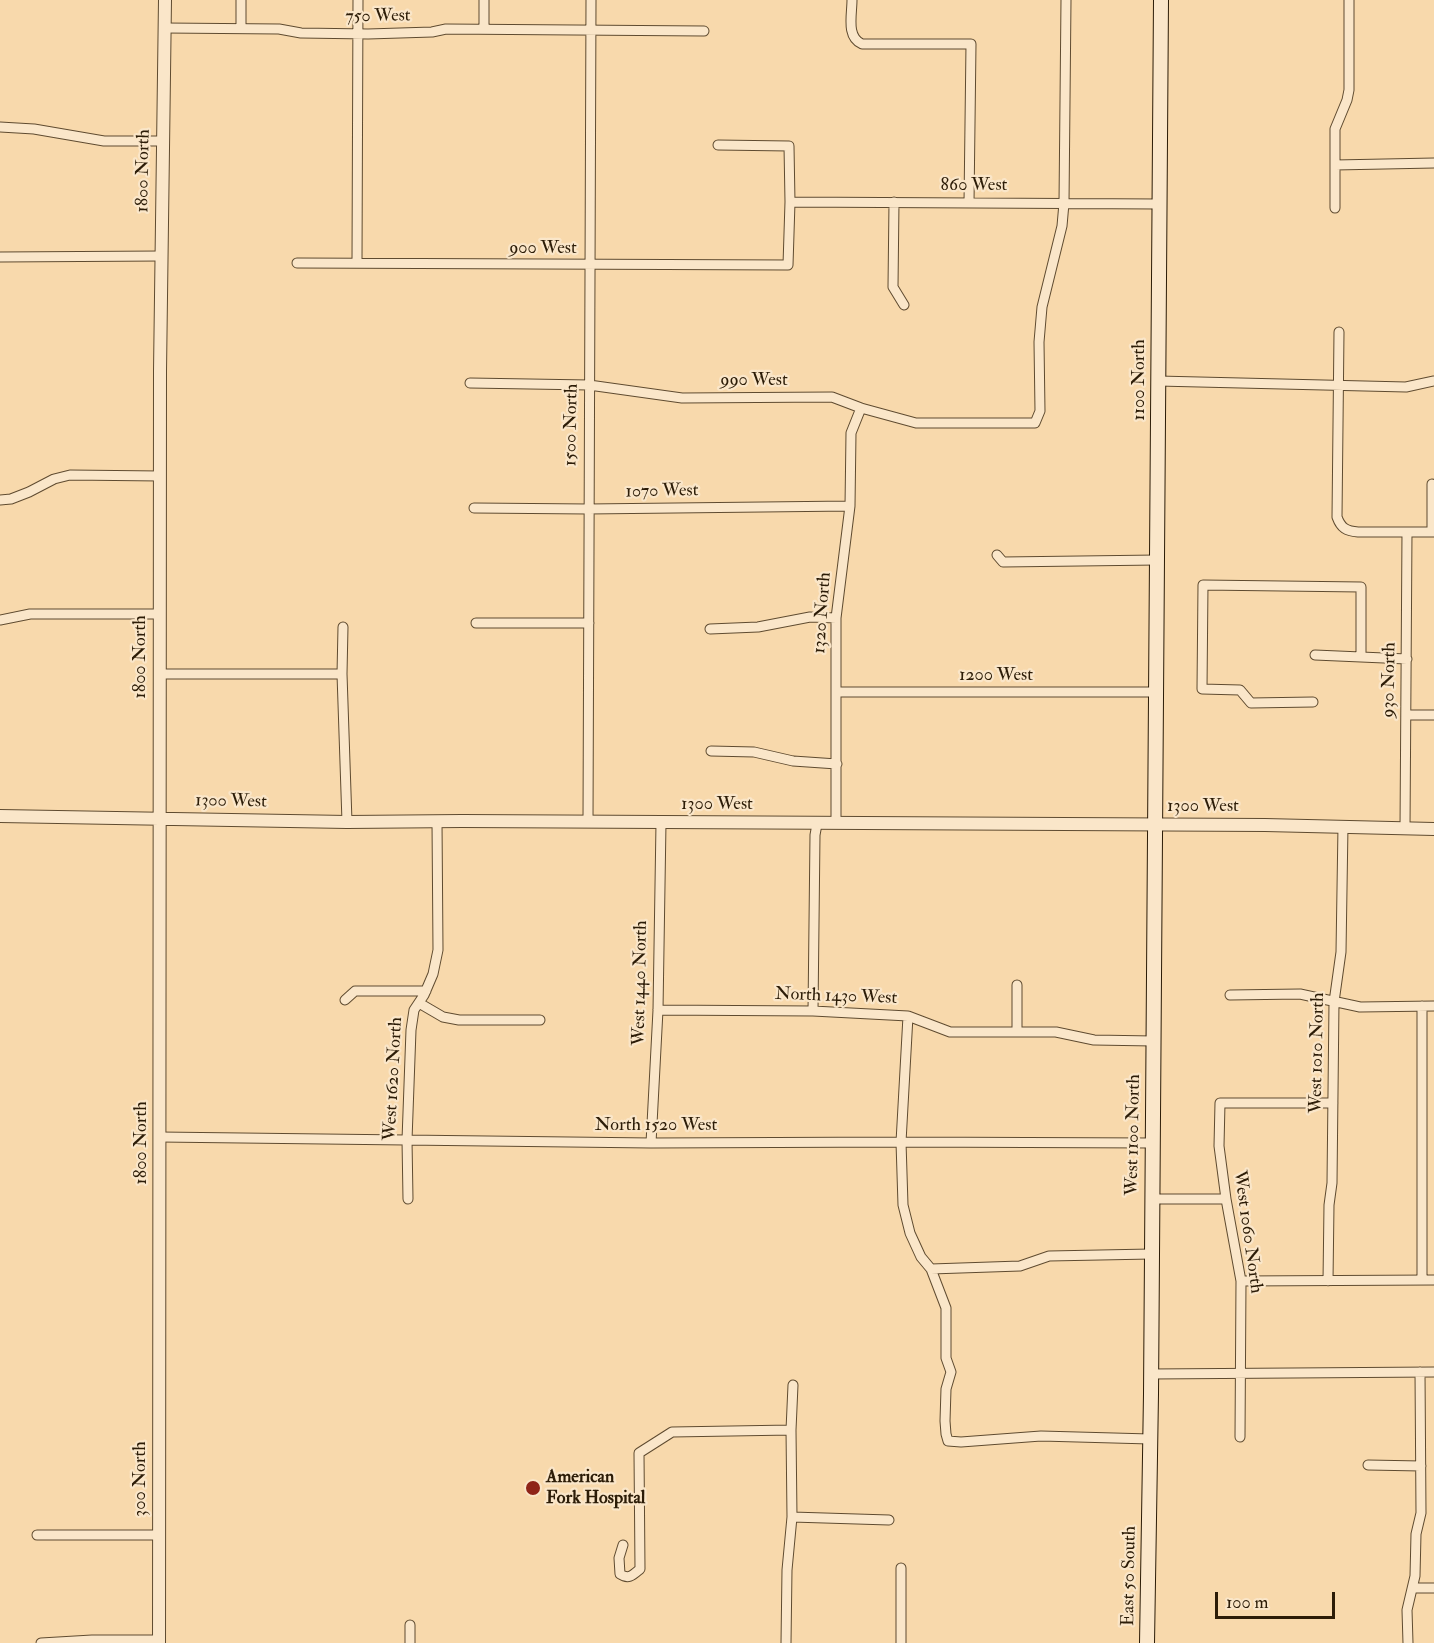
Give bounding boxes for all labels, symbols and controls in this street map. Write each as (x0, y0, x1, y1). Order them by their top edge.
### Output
street label: 750 West (345, 6, 411, 28)
street label: 1800 North (132, 129, 156, 213)
street label: 860 West (941, 175, 1007, 197)
street label: 900 West (509, 238, 577, 260)
street label: 1100 North (1129, 339, 1151, 421)
street label: 990 West (720, 370, 788, 392)
street label: 1500 North (560, 383, 584, 467)
street label: 1070 West (625, 481, 699, 503)
street label: 1320 North (809, 571, 837, 655)
street label: 1800 North (130, 615, 152, 699)
street label: 930 North (1379, 642, 1401, 718)
street label: 1200 West (959, 665, 1033, 687)
street label: 1300 West (195, 791, 267, 813)
street label: 1300 West (681, 794, 753, 816)
street label: 1300 West (1167, 796, 1239, 818)
street label: West 1440 North (629, 920, 653, 1046)
street label: North 1430 West (774, 984, 898, 1010)
street label: West 1010 North (1306, 992, 1330, 1114)
street label: West 1620 North (380, 1017, 408, 1141)
street label: West 1100 North (1122, 1074, 1146, 1196)
street label: 1800 North (131, 1101, 153, 1185)
street label: North 1520 West (595, 1115, 717, 1137)
street label: West 1060 North (1228, 1169, 1266, 1295)
street label: 300 North (130, 1441, 152, 1517)
place label: American Fork Hospital (546, 1467, 645, 1510)
marker: American Fork Hospital (524, 1479, 542, 1497)
street label: East 50 South (1118, 1526, 1142, 1626)
scale bar (1218, 1580, 1338, 1618)
text: 100 m (1226, 1591, 1269, 1614)

